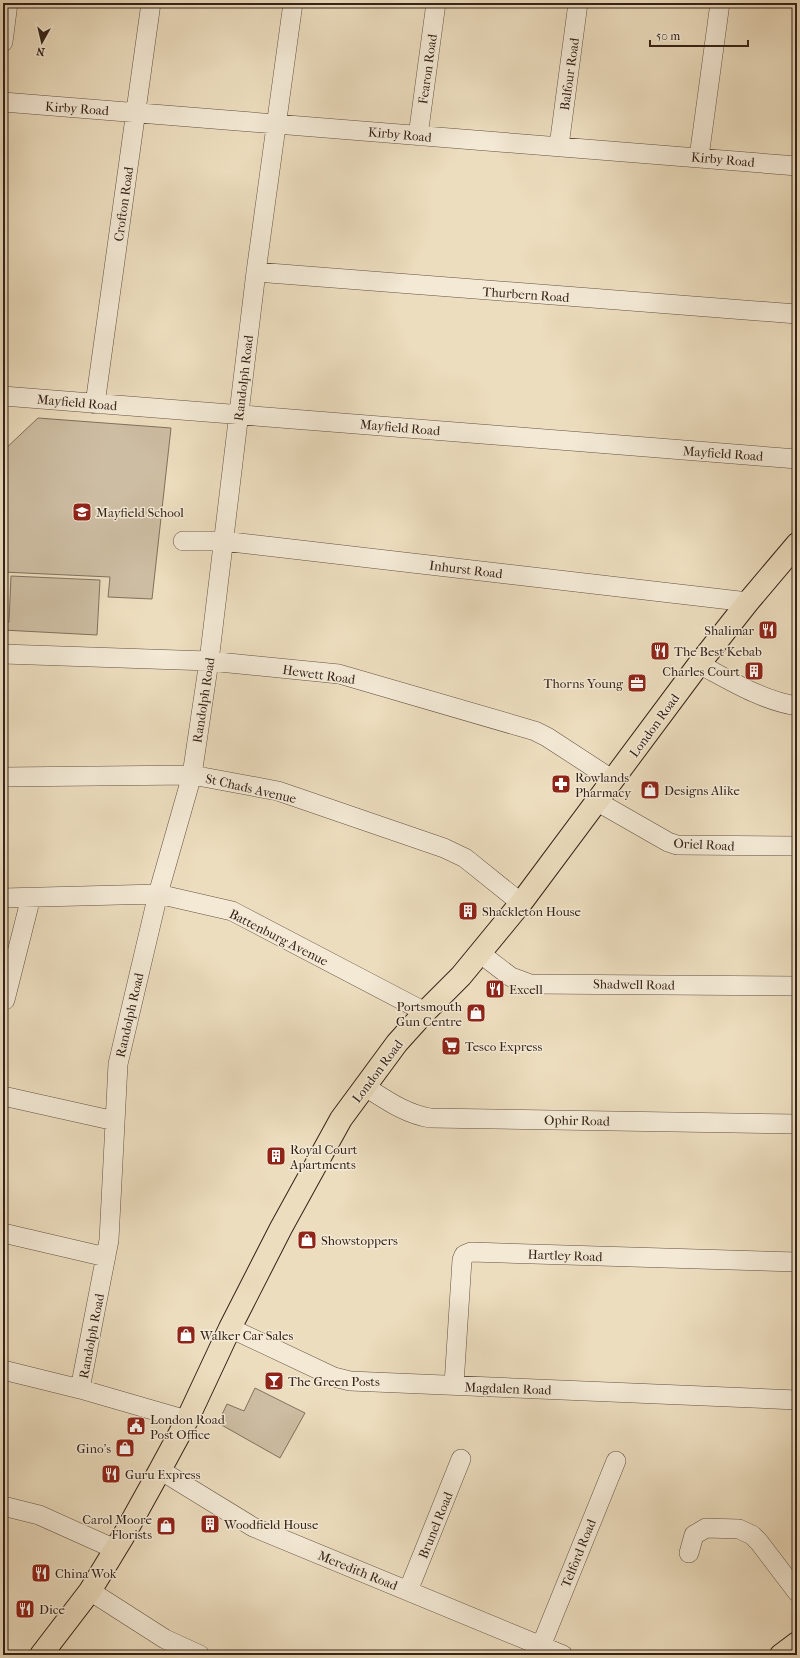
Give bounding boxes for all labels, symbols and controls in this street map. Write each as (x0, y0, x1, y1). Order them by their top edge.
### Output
north arrow (22, 22, 62, 62)
scale bar (650, 22, 748, 48)
text: 50 m (656, 29, 680, 43)
street label: Fearon Road (415, 32, 440, 105)
street label: Balfour Road (557, 36, 582, 111)
text: N (35, 44, 46, 58)
street label: Kirby Road (45, 99, 110, 118)
street label: Kirby Road (367, 124, 433, 145)
street label: Kirby Road (690, 149, 756, 170)
street label: Crofton Road (111, 165, 136, 242)
street label: Thurbern Road (482, 284, 571, 305)
street label: Randolph Road (231, 333, 256, 422)
street label: Mayfield Road (36, 392, 119, 414)
street label: Mayfield Road (359, 417, 442, 439)
street label: Mayfield Road (682, 443, 765, 464)
school or university icon: Mayfield School (71, 501, 93, 523)
place label: Mayfield School (96, 505, 184, 520)
street label: Inhurst Road (428, 558, 504, 582)
restaurant icon: Shalimar (757, 619, 779, 641)
place label: Shalimar (704, 623, 754, 638)
restaurant icon: The Best Kebab (649, 640, 671, 662)
place label: The Best Kebab (674, 644, 762, 659)
street label: Randolph Road (189, 655, 218, 744)
building icon: Charles Court (743, 660, 765, 682)
street label: Hewett Road (282, 662, 357, 687)
place label: Charles Court (662, 664, 740, 679)
office icon: Thorns Young (626, 672, 648, 694)
place label: Thorns Young (544, 676, 624, 691)
street label: London Road (626, 690, 683, 760)
place label: Rowlands Pharmacy (575, 770, 632, 800)
street label: St Chads Avenue (204, 771, 298, 806)
pharmacy icon: Rowlands Pharmacy (550, 773, 572, 795)
shop icon: Designs Alike (639, 779, 661, 801)
place label: Designs Alike (664, 783, 740, 798)
street label: Oriel Road (673, 835, 736, 854)
building icon: Shackleton House (457, 900, 479, 922)
place label: Shackleton House (482, 904, 582, 919)
street label: Battenburg Avenue (227, 906, 331, 969)
street label: Randolph Road (112, 971, 147, 1059)
street label: Shadwell Road (593, 976, 676, 993)
restaurant icon: Excell (484, 978, 506, 1000)
place label: Excell (509, 982, 543, 997)
place label: Portsmouth Gun Centre (396, 999, 463, 1029)
shop icon: Portsmouth Gun Centre (465, 1002, 487, 1024)
supermarket icon: Tesco Express (440, 1035, 462, 1057)
street label: London Road (349, 1036, 406, 1106)
place label: Tesco Express (465, 1039, 542, 1054)
street label: Ophir Road (544, 1112, 611, 1129)
place label: Royal Court Apartments (289, 1142, 358, 1172)
building icon: Royal Court Apartments (265, 1145, 287, 1167)
shop icon: Showstoppers (296, 1229, 318, 1251)
place label: Showstoppers (321, 1233, 398, 1248)
street label: Hartley Road (527, 1247, 604, 1264)
street label: Randolph Road (76, 1291, 107, 1380)
shop icon: Walker Car Sales (175, 1324, 197, 1346)
place label: Walker Car Sales (199, 1328, 293, 1343)
bar icon: The Green Posts (263, 1370, 285, 1392)
place label: The Green Posts (288, 1374, 380, 1389)
street label: Magdalen Road (464, 1379, 553, 1398)
place label: London Road Post Office (150, 1412, 226, 1442)
public building icon: London Road Post Office (125, 1415, 147, 1437)
shop icon: Gino's (114, 1437, 136, 1459)
place label: Gino's (76, 1441, 111, 1456)
restaurant icon: Guru Express (100, 1463, 122, 1485)
place label: Guru Express (125, 1467, 201, 1482)
street label: Brunel Road (415, 1489, 456, 1561)
place label: Carol Moore Florists (82, 1512, 153, 1542)
building icon: Woodfield House (199, 1513, 221, 1535)
shop icon: Carol Moore Florists (155, 1515, 177, 1537)
street label: Telford Road (558, 1516, 599, 1590)
place label: Woodfield House (223, 1517, 319, 1532)
street label: Meredith Road (316, 1548, 401, 1594)
restaurant icon: China Wok (30, 1562, 52, 1584)
place label: China Wok (55, 1566, 117, 1581)
restaurant icon: Dice (14, 1598, 36, 1620)
place label: Dice (39, 1602, 65, 1617)

